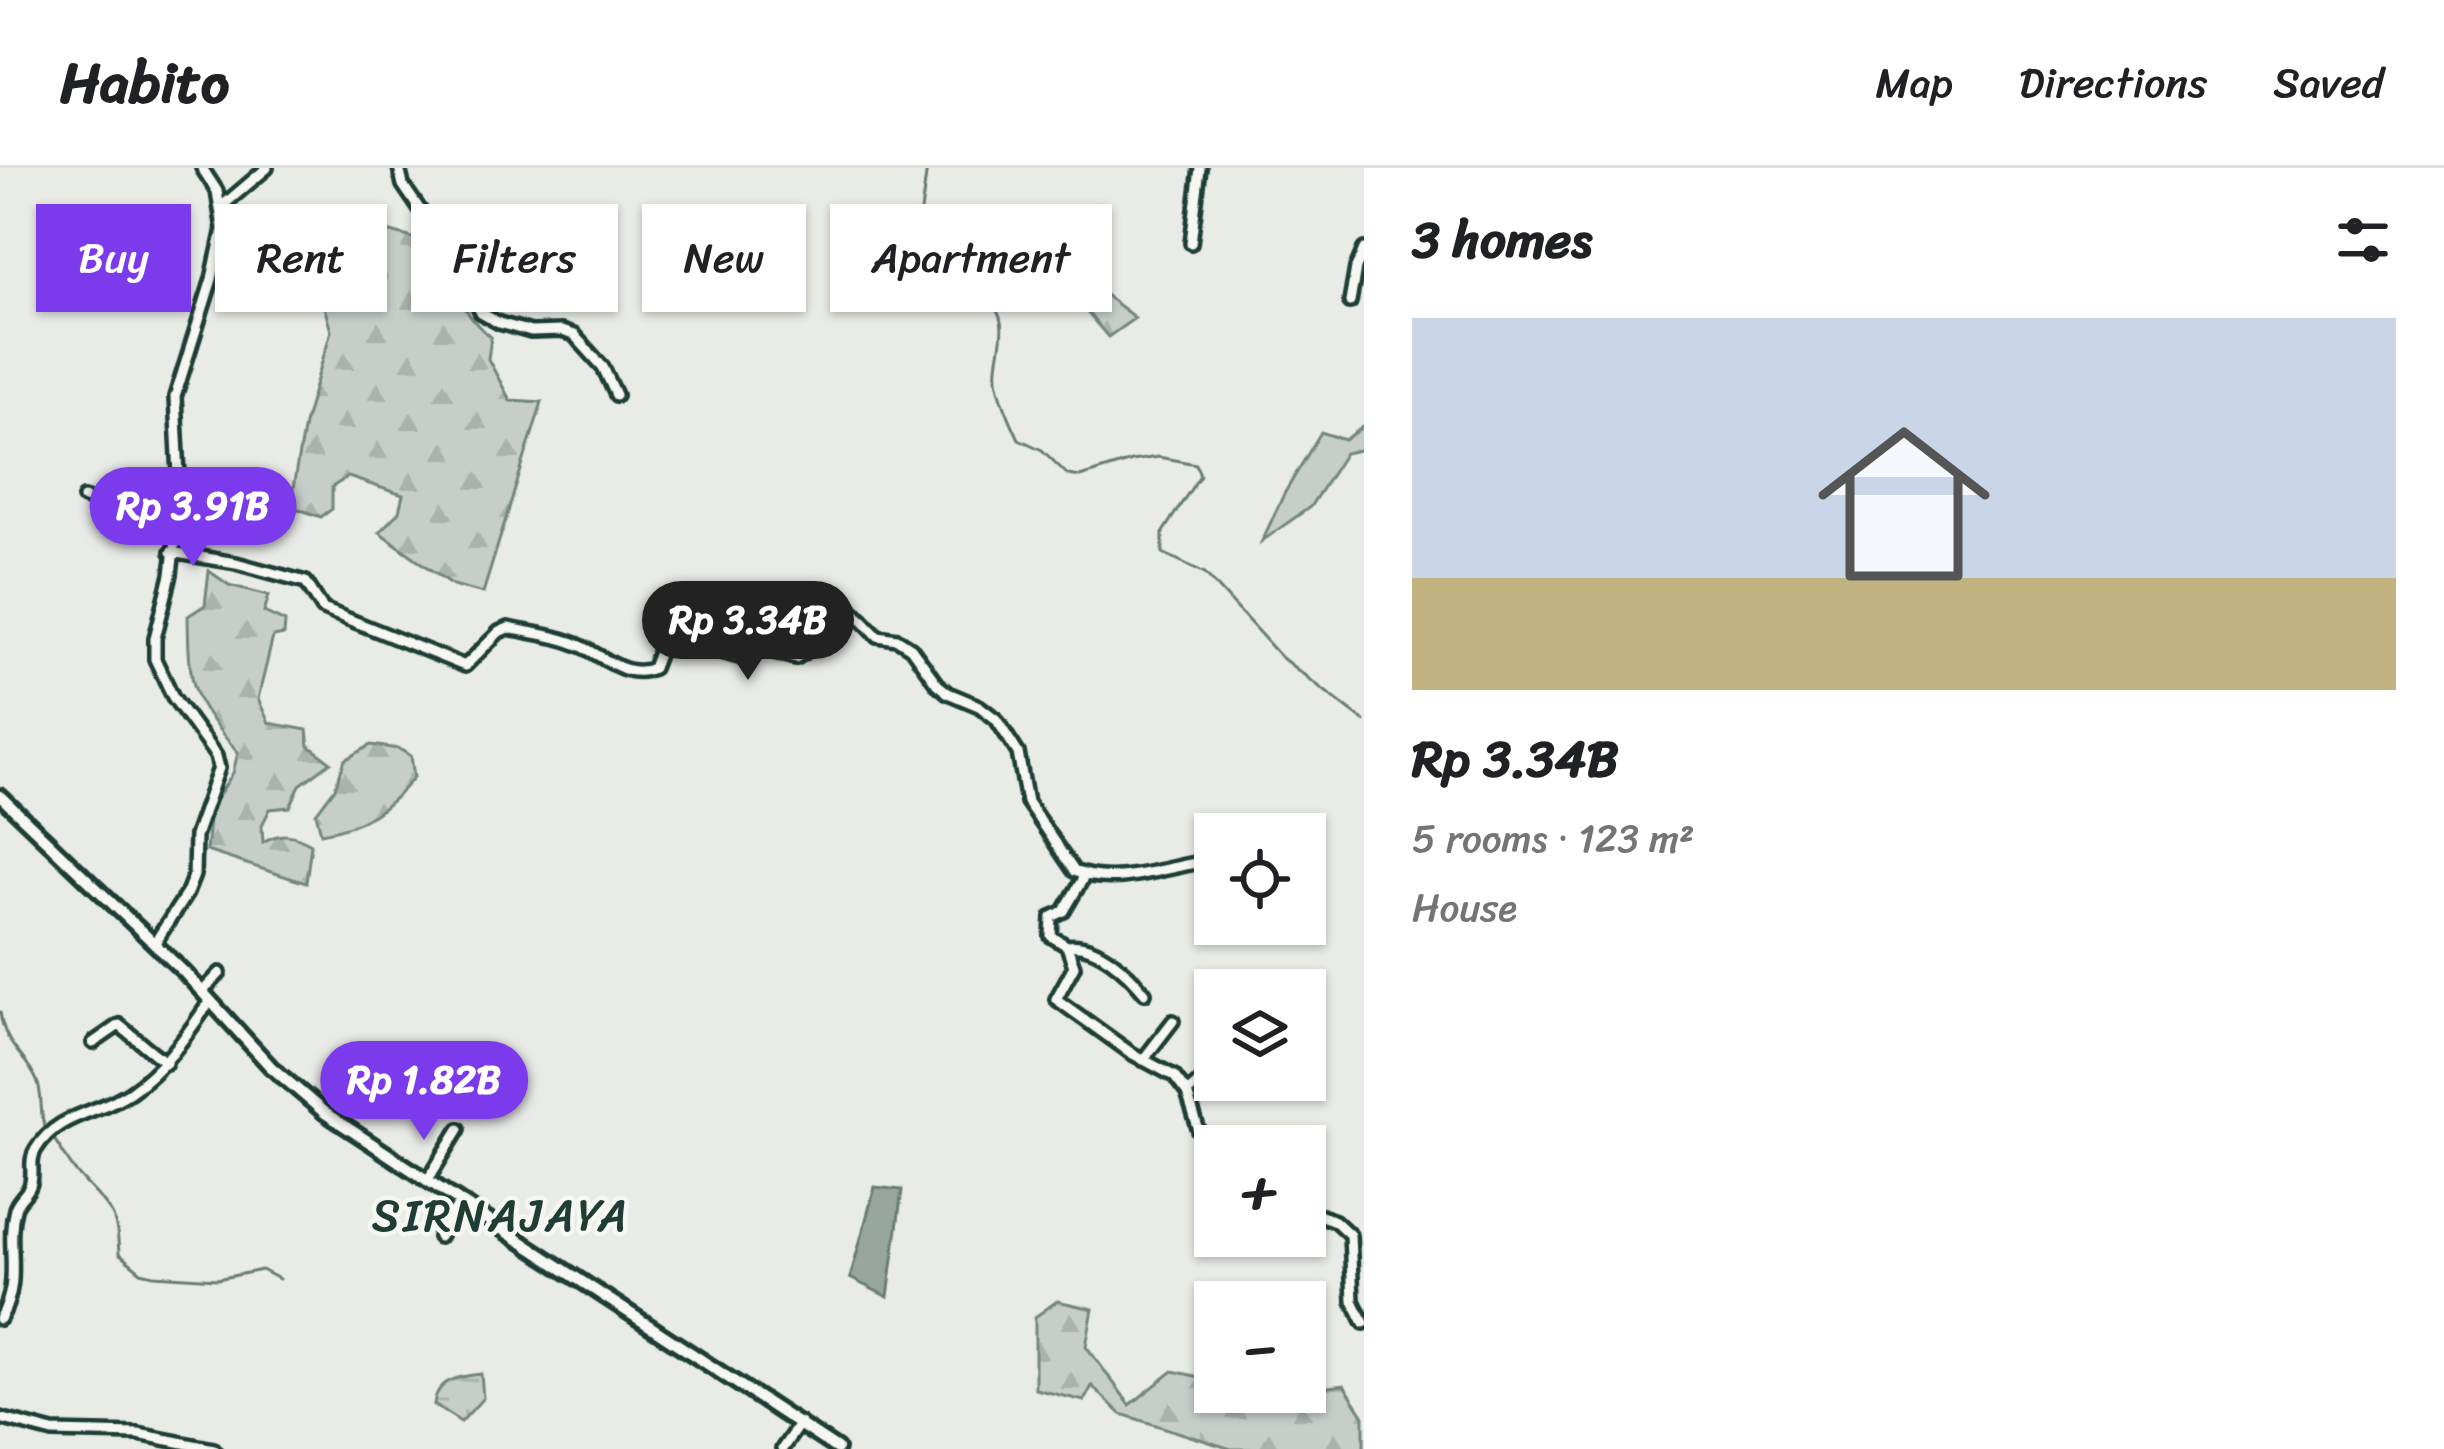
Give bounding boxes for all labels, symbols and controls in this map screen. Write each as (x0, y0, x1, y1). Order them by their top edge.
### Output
text: Habito (60, 32, 229, 133)
text: Map (1875, 46, 1953, 120)
text: Directions (2019, 46, 2207, 120)
text: Saved (2273, 46, 2384, 120)
text: 3 homes (1412, 195, 1592, 285)
chip: Buy (36, 204, 191, 312)
chip: Rent (215, 204, 387, 312)
chip: Filters (411, 204, 618, 312)
chip: New (642, 204, 806, 312)
chip: Apartment (830, 204, 1112, 312)
icon: filters (2330, 207, 2396, 273)
icon: home (1796, 396, 2012, 612)
pin: Rp 3.91B (69, 467, 317, 569)
text: Rp 3.91B (117, 471, 269, 540)
pin: Rp 3.34B (624, 581, 872, 683)
text: Rp 3.34B (669, 585, 827, 654)
text: Rp 3.34B (1412, 714, 1619, 804)
text: 5 rooms · 123 m² (1412, 804, 1694, 873)
map controls (1194, 813, 1326, 1413)
button: locate (1194, 813, 1326, 945)
text: House (1412, 873, 1517, 942)
button: layers (1194, 969, 1326, 1101)
pin: Rp 1.82B (300, 1041, 548, 1143)
text: Rp 1.82B (347, 1045, 501, 1114)
button: + (1194, 1125, 1326, 1257)
district label: SIRNAJAYA (372, 1176, 630, 1256)
button: − (1194, 1281, 1326, 1413)

